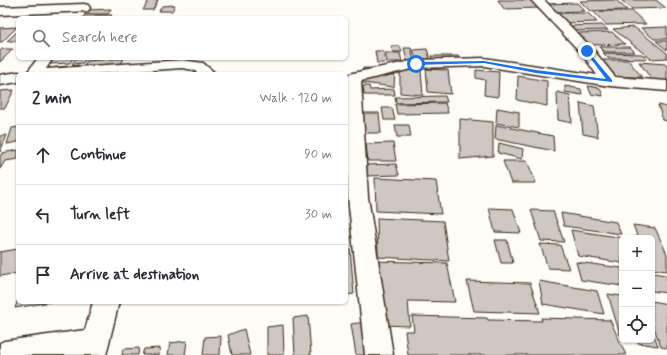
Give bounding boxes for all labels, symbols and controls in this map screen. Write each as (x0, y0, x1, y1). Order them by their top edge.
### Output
search box (16, 16, 348, 60)
icon: search (30, 27, 52, 49)
text: Search here (62, 28, 138, 48)
route end (578, 42, 596, 60)
route start (407, 55, 425, 73)
text: 2 min (32, 87, 72, 109)
text: Walk · 120 m (260, 90, 332, 107)
icon: ahead (32, 144, 54, 166)
text: Continue (70, 145, 126, 165)
text: 90 m (304, 146, 332, 163)
icon: left (32, 204, 54, 226)
text: Turn left (70, 205, 130, 225)
text: 30 m (305, 206, 332, 223)
map controls (619, 235, 655, 343)
button: + (619, 235, 655, 271)
icon: arrive (32, 264, 54, 286)
text: Arrive at destination (70, 265, 199, 285)
button: − (619, 271, 655, 307)
button: locate (619, 307, 655, 343)

